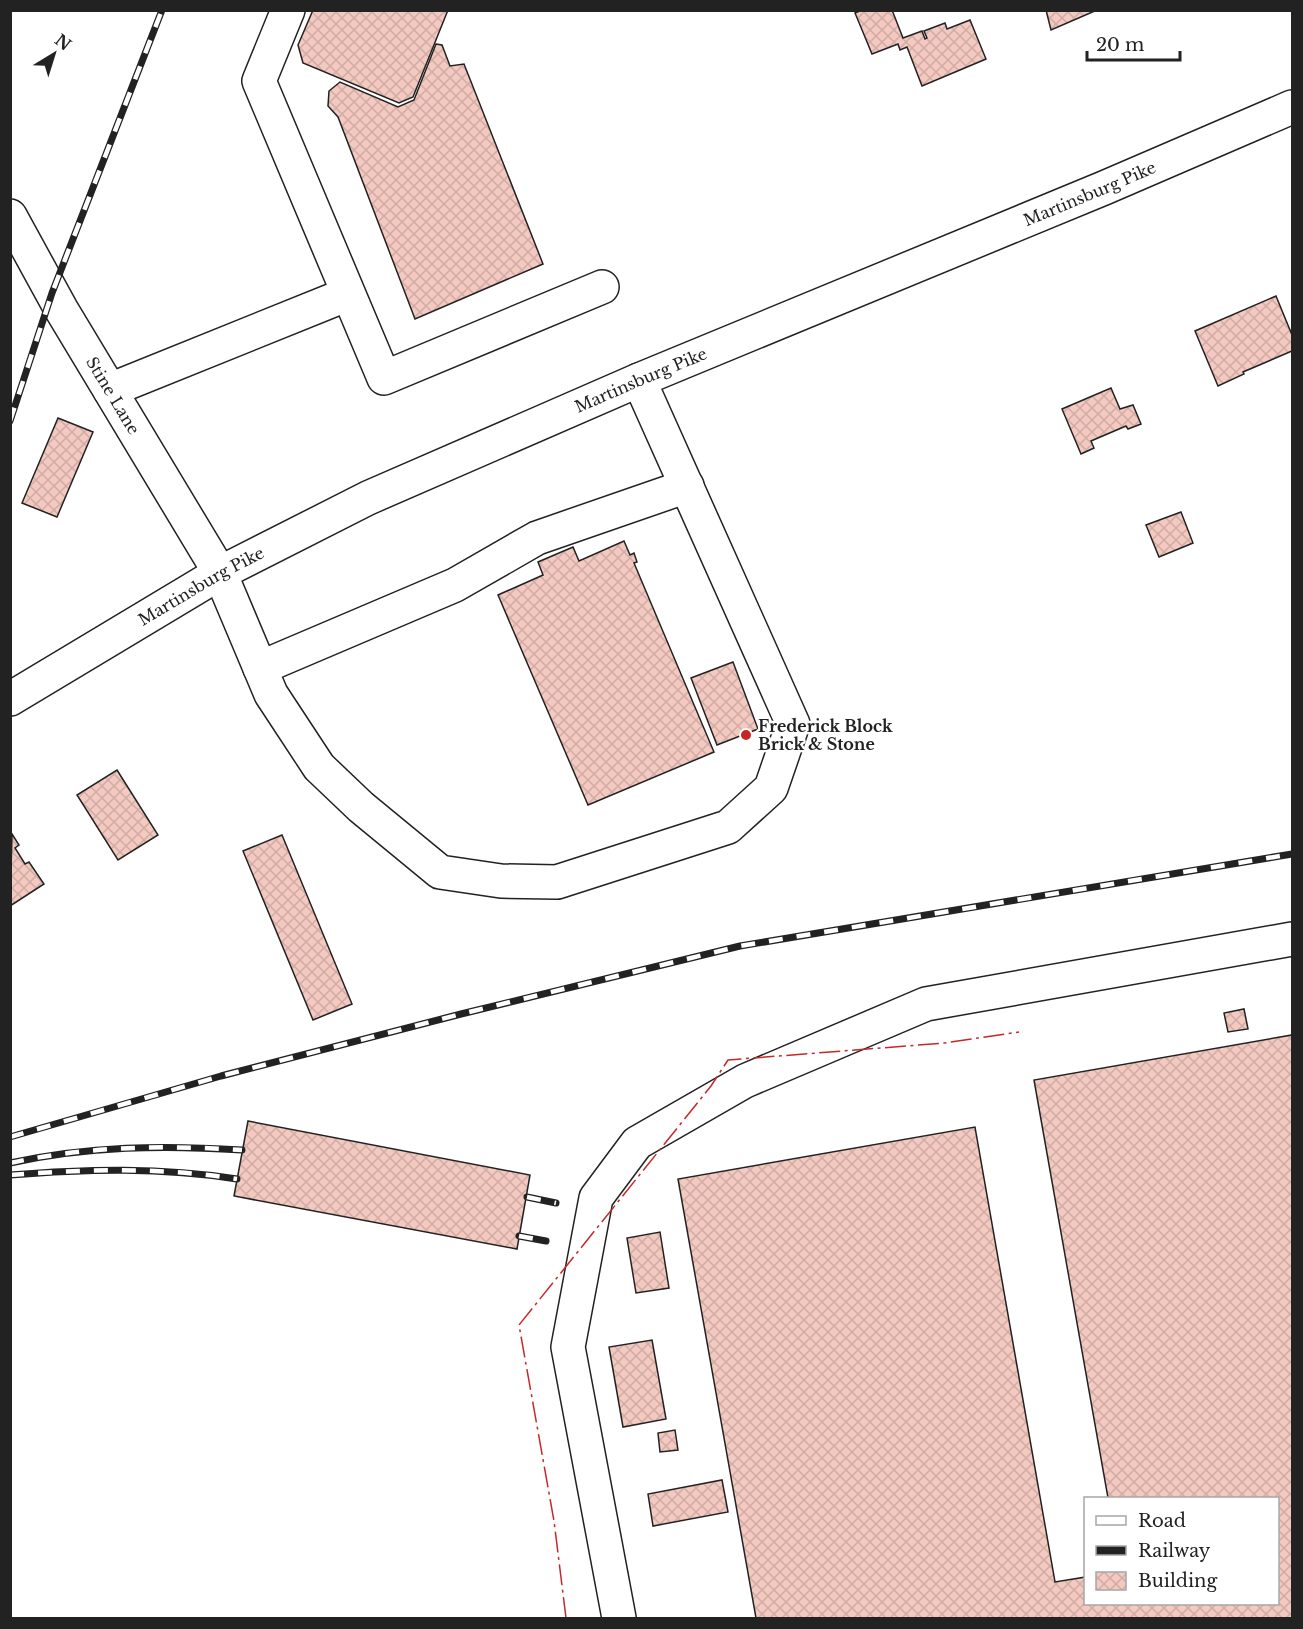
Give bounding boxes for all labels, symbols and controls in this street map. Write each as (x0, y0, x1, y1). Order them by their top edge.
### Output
north arrow (24, 24, 84, 84)
scale bar (1087, 24, 1180, 62)
text: N (51, 30, 75, 55)
text: 20 m (1096, 34, 1144, 56)
street label: Martinsburg Pike (1020, 157, 1159, 230)
street label: Martinsburg Pike (572, 343, 710, 417)
street label: Stine Lane (82, 353, 144, 438)
street label: Martinsburg Pike (135, 542, 267, 630)
place label: Frederick Block Brick & Stone (758, 716, 893, 754)
marker: Frederick Block Brick & Stone (739, 728, 753, 742)
legend (1084, 1497, 1279, 1605)
text: Road (1138, 1510, 1186, 1532)
text: Railway (1138, 1540, 1211, 1562)
text: Building (1138, 1570, 1217, 1592)

